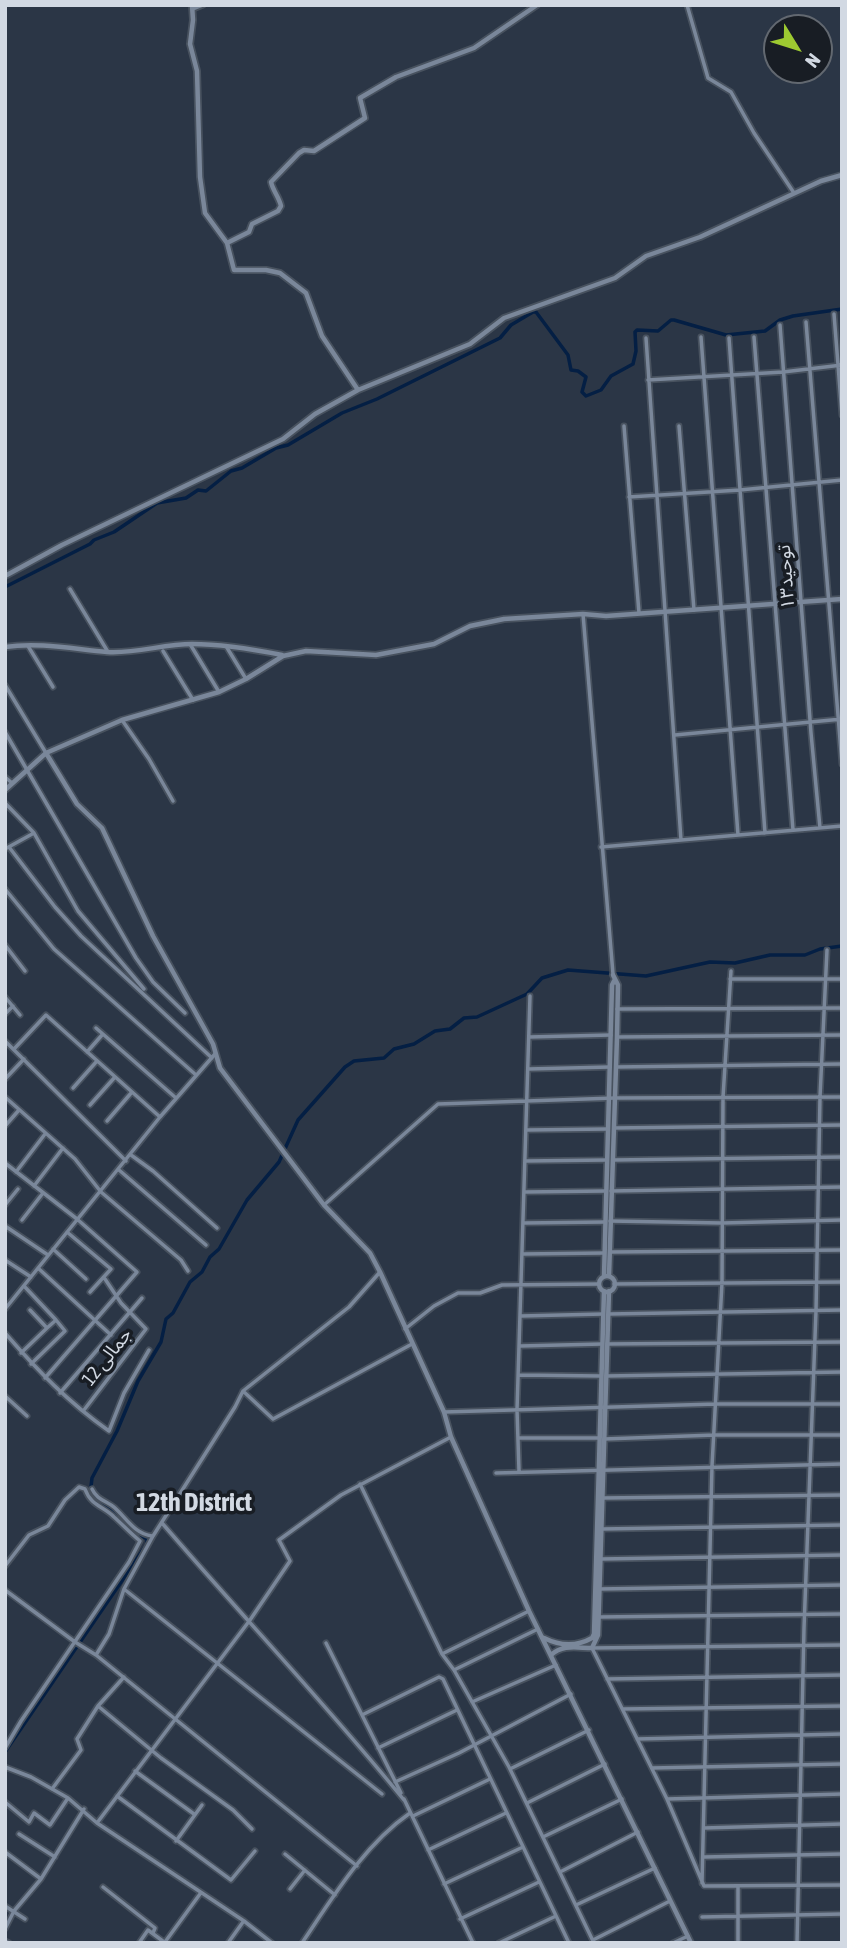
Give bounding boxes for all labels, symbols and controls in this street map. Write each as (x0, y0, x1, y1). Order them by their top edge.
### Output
north arrow (763, 14, 833, 84)
text: N (801, 50, 825, 72)
street label: توحید۱۳ (772, 544, 800, 610)
street label: جمالی 12 (77, 1324, 137, 1390)
district label: 12th District (136, 1487, 252, 1519)

